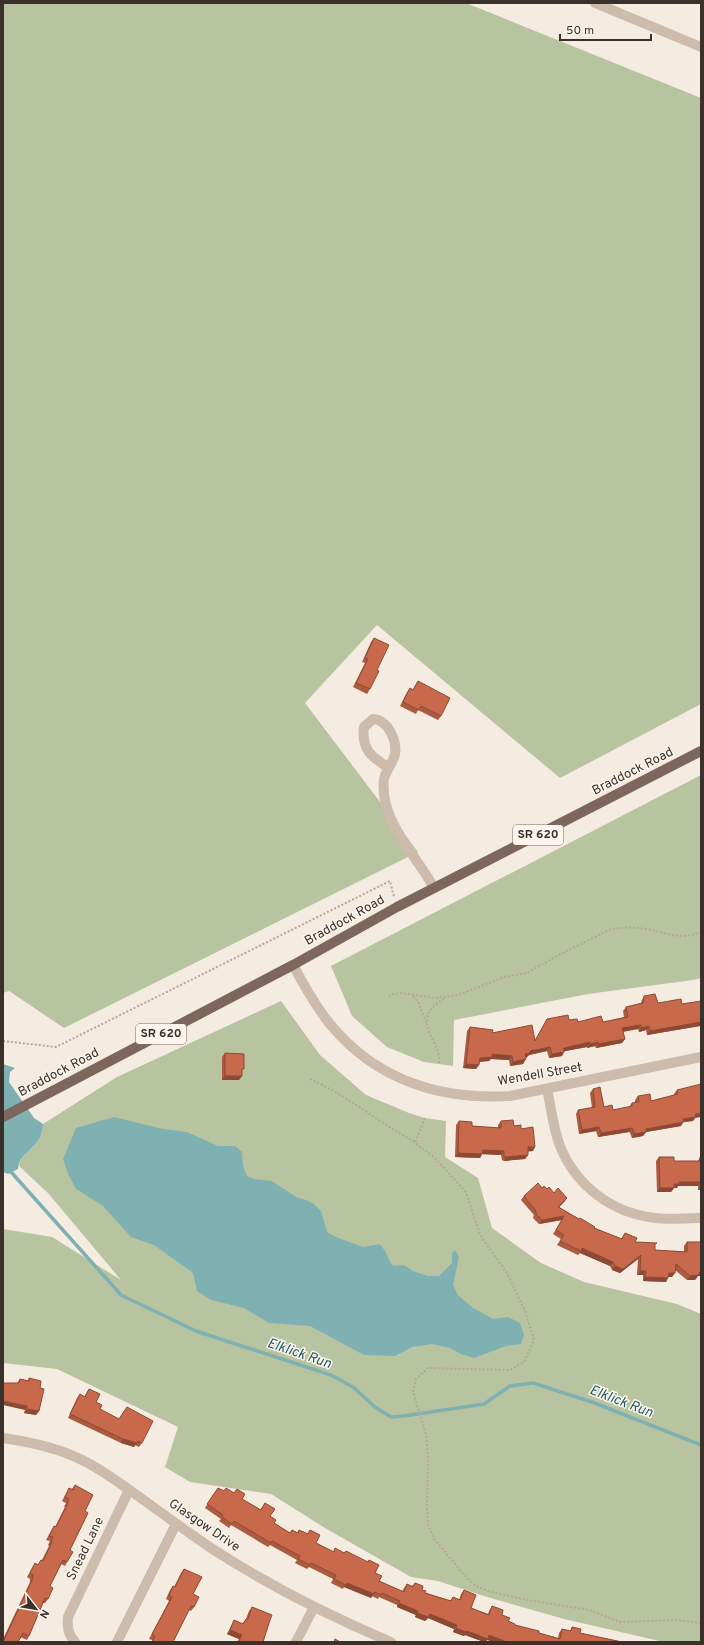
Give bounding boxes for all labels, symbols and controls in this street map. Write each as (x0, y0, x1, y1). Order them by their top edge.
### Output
scale bar (560, 16, 651, 42)
text: 50 m (566, 23, 594, 39)
street label: Braddock Road (590, 745, 676, 799)
road number: SR 620 (513, 825, 563, 845)
street label: Braddock Road (302, 892, 388, 950)
road number: SR 620 (136, 1024, 186, 1044)
street label: Braddock Road (16, 1045, 102, 1101)
street label: Wendell Street (497, 1060, 583, 1090)
water label: Elklick Run (265, 1335, 334, 1373)
water label: Elklick Run (587, 1382, 655, 1422)
street label: Glasgow Drive (165, 1496, 243, 1556)
street label: Snead Lane (64, 1515, 108, 1583)
north arrow (16, 1589, 56, 1629)
text: N (36, 1607, 52, 1621)

